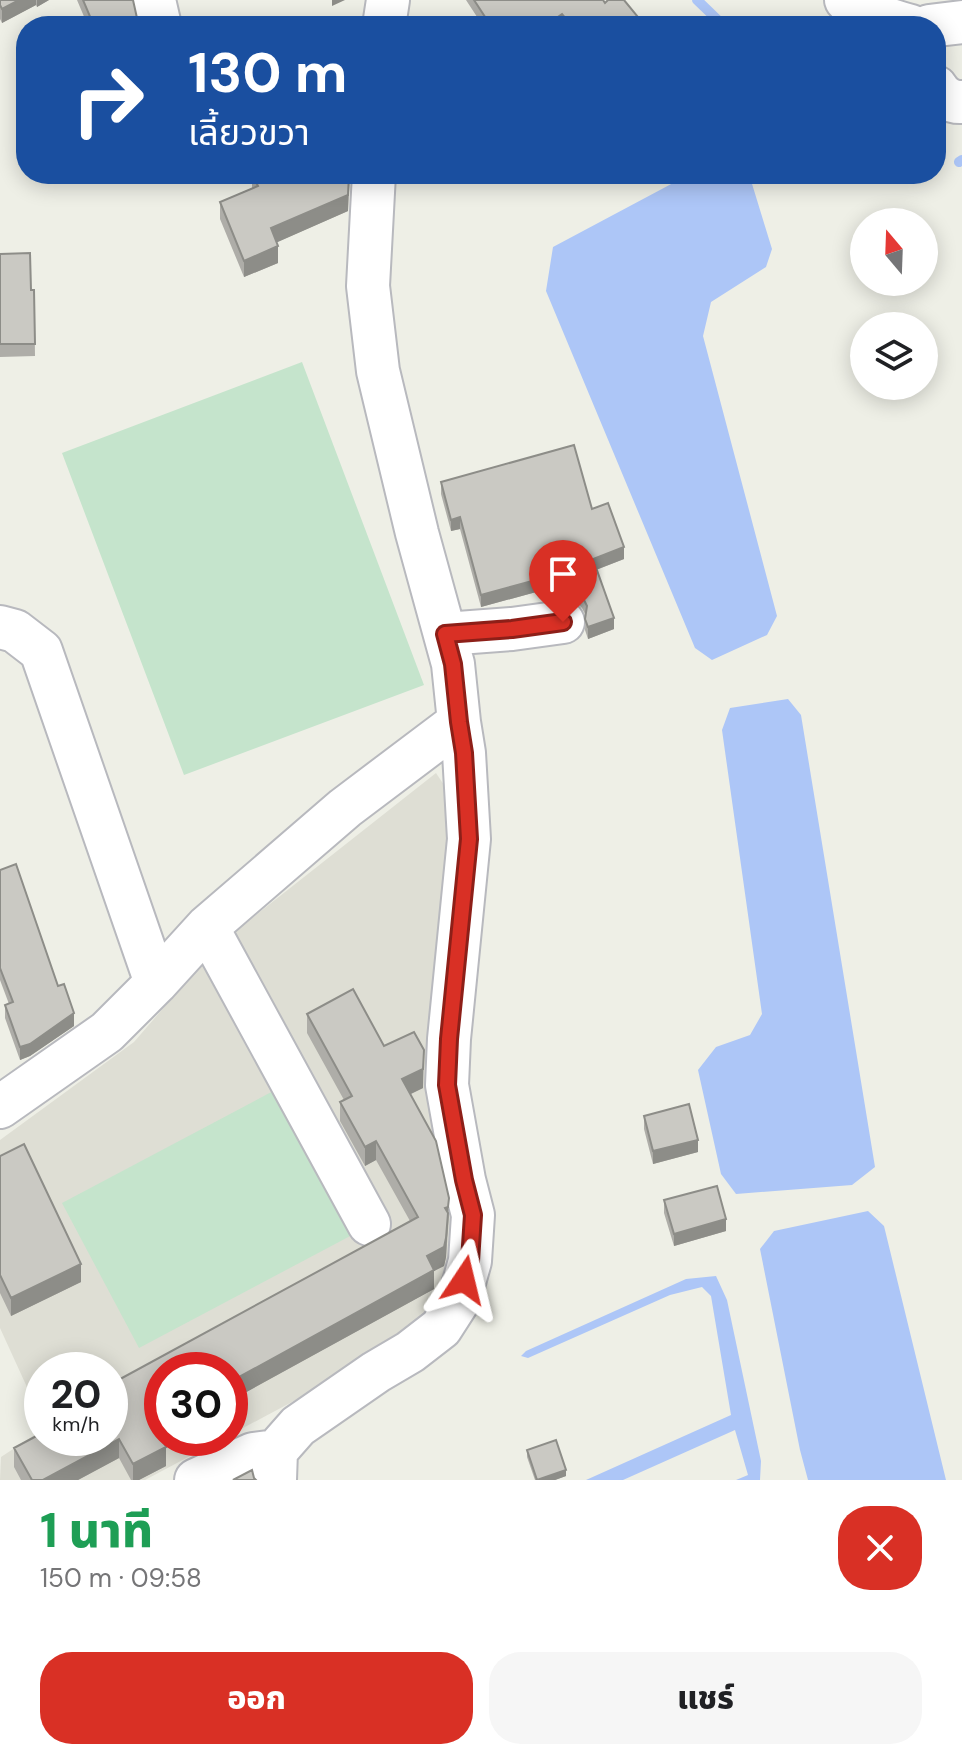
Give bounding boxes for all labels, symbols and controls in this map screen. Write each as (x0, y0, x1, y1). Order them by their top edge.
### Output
text: 130 m (188, 36, 347, 109)
icon: right (56, 48, 160, 152)
text: เลี้ยวขวา (188, 109, 310, 156)
north arrow (850, 208, 938, 296)
map controls (850, 208, 938, 400)
button: layers (850, 312, 938, 400)
pin (529, 540, 597, 622)
icon: arrive (541, 552, 585, 596)
position arrow (422, 1238, 506, 1322)
speed limit sign: 30 (144, 1352, 248, 1456)
text: 20 (50, 1368, 102, 1420)
text: km/h (52, 1411, 100, 1437)
text: 1 นาที (40, 1499, 153, 1562)
button: close (838, 1506, 922, 1590)
text: 150 m · 09:58 (40, 1561, 202, 1595)
button: ออก (40, 1652, 473, 1744)
button: แชร์ (489, 1652, 922, 1744)

